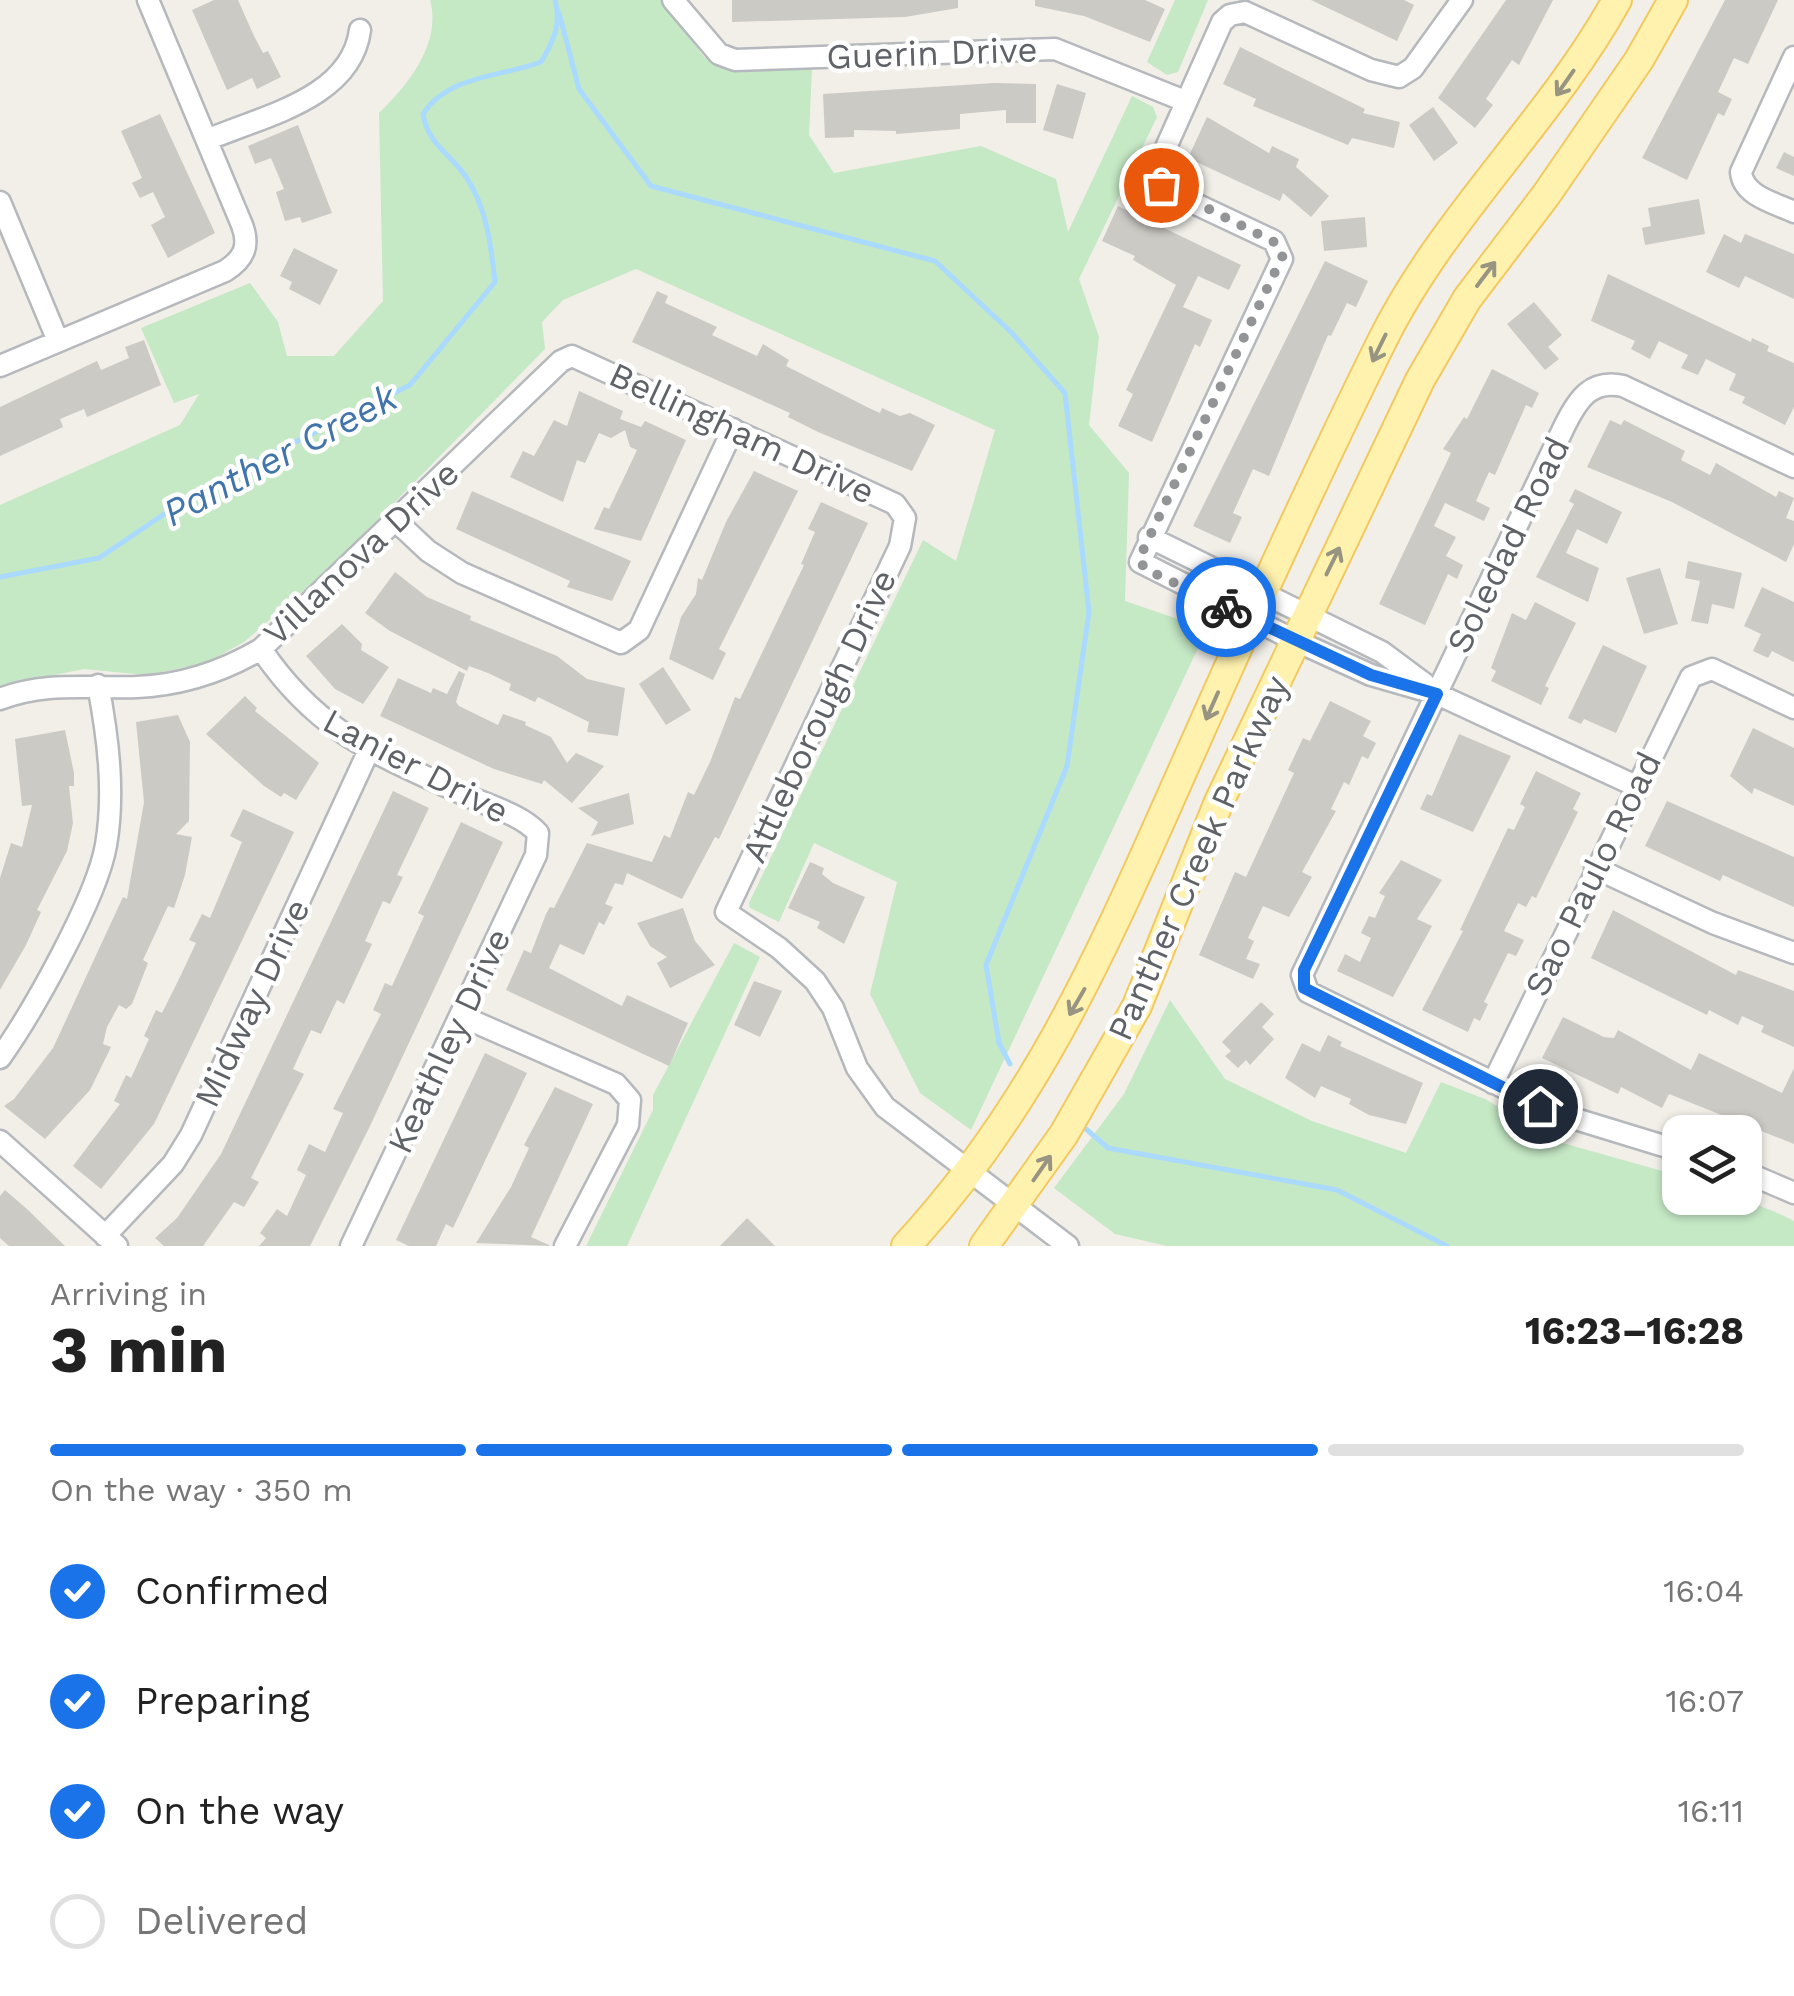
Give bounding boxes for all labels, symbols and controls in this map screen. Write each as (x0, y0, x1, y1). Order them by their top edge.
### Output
street label: Guerin Drive (826, 28, 1038, 78)
one-way arrow (1555, 68, 1576, 96)
pin (1119, 143, 1204, 228)
icon: bag (1134, 158, 1189, 213)
one-way arrow (1475, 262, 1497, 288)
one-way arrow (1369, 333, 1388, 362)
street label: Bellingham Drive (603, 353, 881, 513)
water label: Panther Creek (155, 374, 406, 535)
street label: Soledad Road (1438, 430, 1578, 660)
street label: Villanova Drive (255, 452, 467, 654)
one-way arrow (1325, 546, 1344, 576)
courier (1176, 557, 1276, 657)
street label: Attleborough Drive (733, 563, 905, 869)
icon: bike (1199, 580, 1254, 635)
street label: Panther Creek Parkway (1099, 669, 1297, 1047)
one-way arrow (1201, 690, 1220, 720)
street label: Lanier Drive (316, 699, 516, 833)
street label: Sao Paulo Road (1516, 745, 1670, 1003)
street label: Midway Drive (185, 892, 319, 1114)
street label: Keathley Drive (379, 922, 519, 1160)
one-way arrow (1067, 986, 1087, 1016)
pin (1498, 1064, 1583, 1149)
icon: home (1513, 1079, 1568, 1134)
map controls (1662, 1115, 1762, 1215)
button: layers (1662, 1115, 1762, 1215)
one-way arrow (1031, 1154, 1052, 1182)
text: Arriving in (50, 1275, 207, 1313)
text: 16:23–16:28 (1525, 1309, 1744, 1353)
text: 3 min (50, 1312, 228, 1388)
text: On the way · 350 m (50, 1471, 353, 1509)
icon: check (50, 1564, 105, 1619)
text: Confirmed (135, 1569, 330, 1613)
text: 16:04 (1663, 1572, 1744, 1610)
icon: check (50, 1674, 105, 1729)
text: Preparing (135, 1679, 310, 1723)
text: 16:07 (1665, 1682, 1744, 1720)
icon: check (50, 1784, 105, 1839)
text: On the way (135, 1789, 344, 1833)
text: 16:11 (1678, 1792, 1744, 1830)
text: Delivered (135, 1899, 308, 1943)

